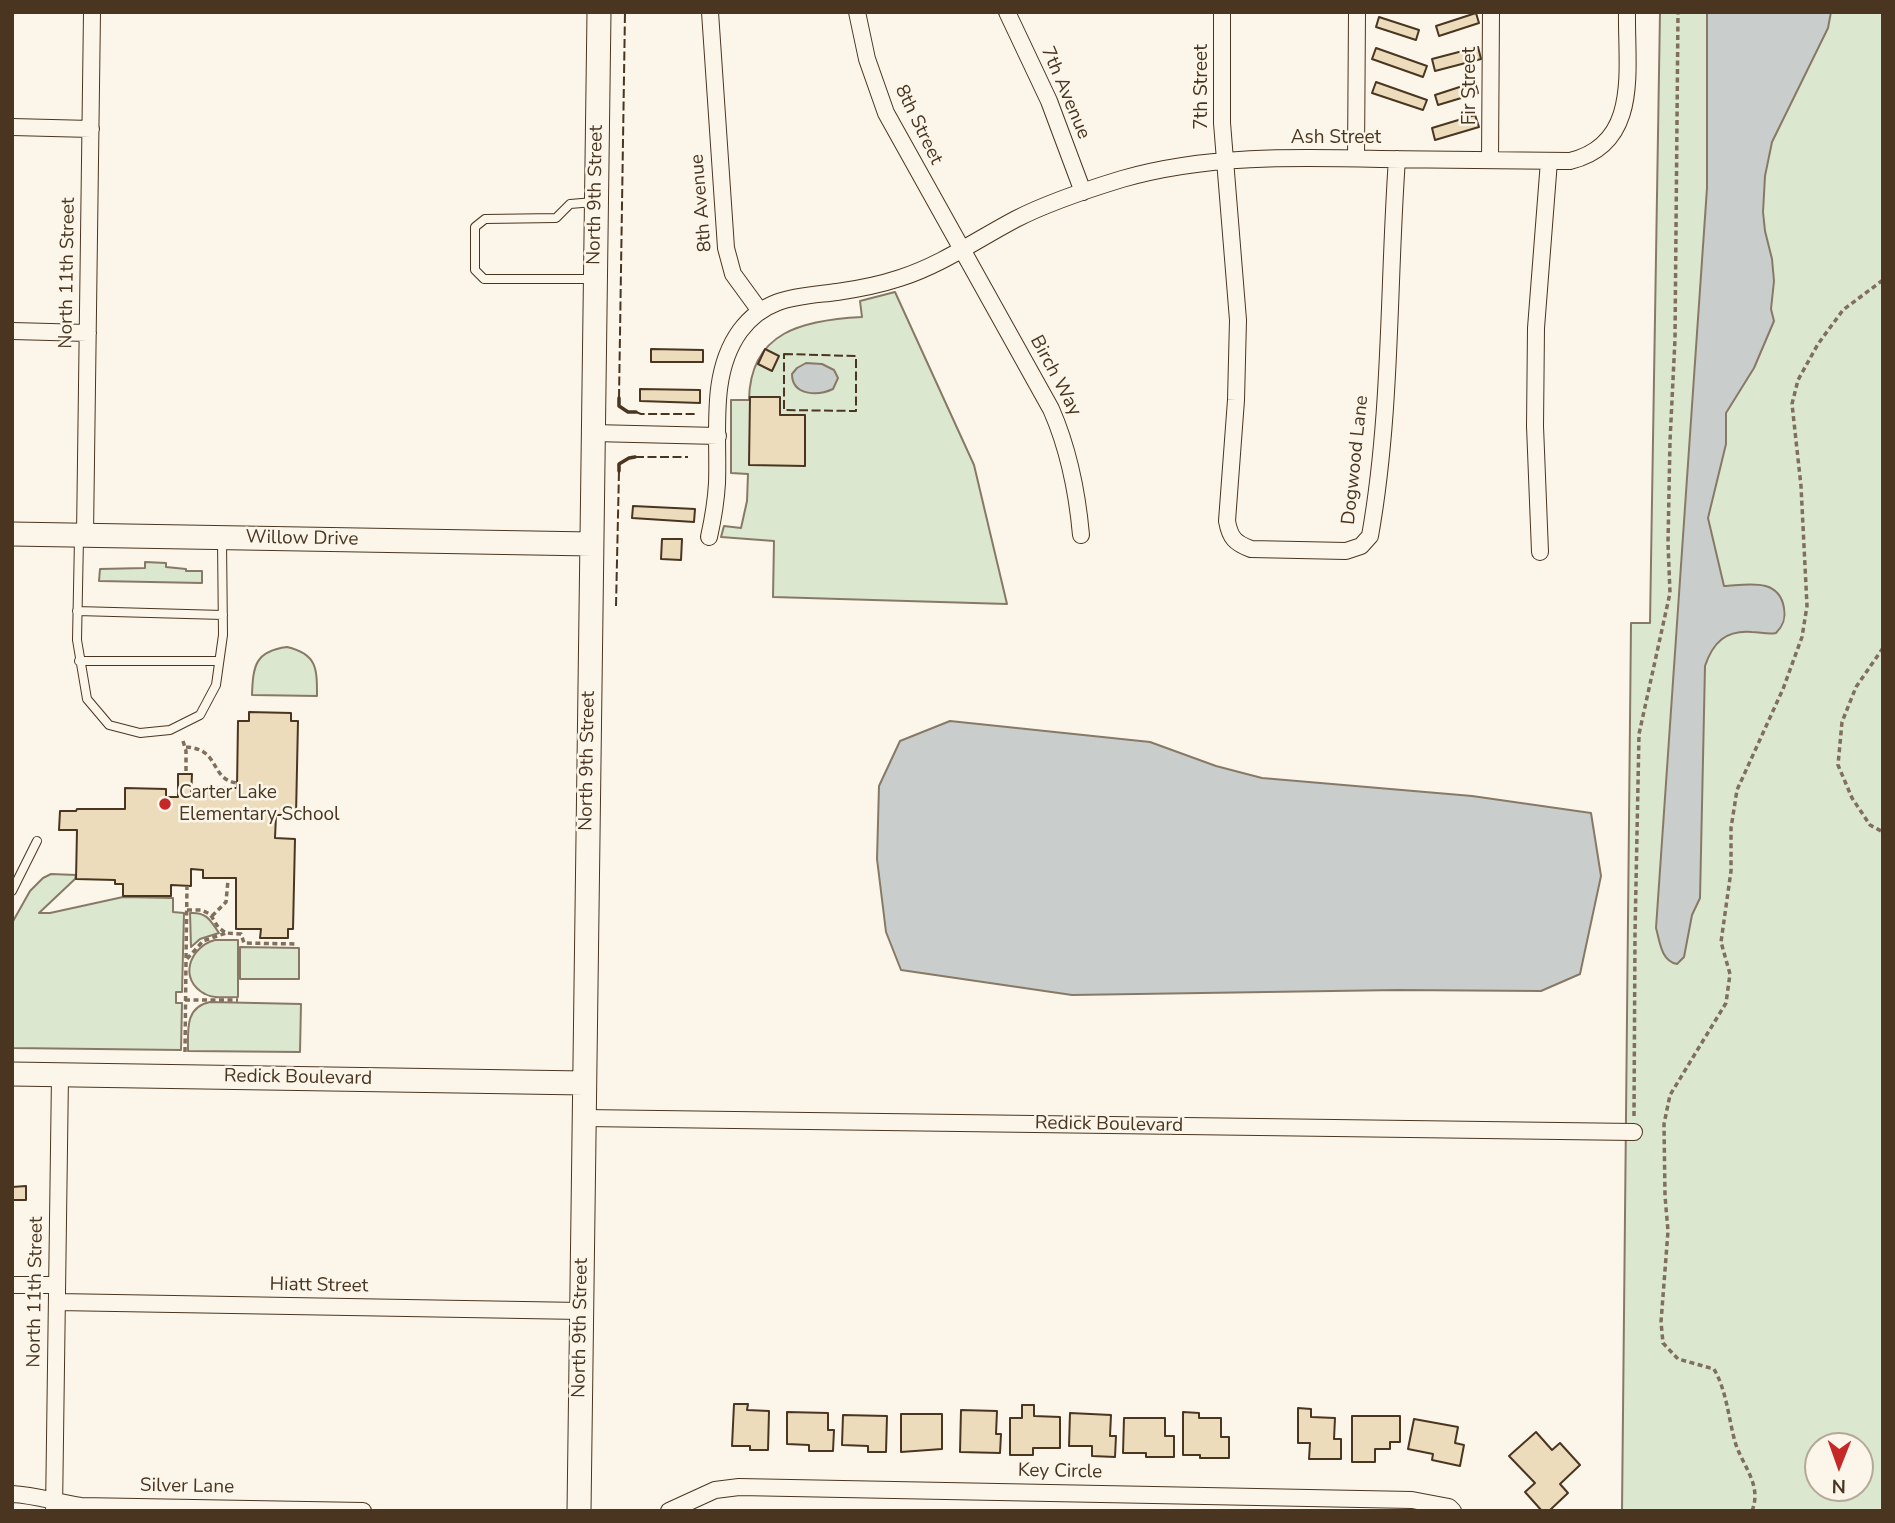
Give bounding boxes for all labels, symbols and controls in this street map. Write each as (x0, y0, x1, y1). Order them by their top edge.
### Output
street label: 7th Avenue (1035, 43, 1095, 143)
street label: 7th Street (1191, 44, 1213, 130)
street label: Fir Street (1459, 47, 1481, 125)
street label: 8th Street (889, 82, 947, 168)
street label: North 9th Street (583, 125, 609, 265)
street label: Ash Street (1291, 127, 1381, 149)
street label: 8th Avenue (686, 153, 718, 253)
street label: North 11th Street (55, 197, 81, 349)
street label: Birch Way (1024, 332, 1086, 420)
street label: Dogwood Lane (1338, 394, 1374, 526)
street label: Willow Drive (245, 527, 359, 551)
street label: North 9th Street (575, 691, 601, 831)
place label: Carter Lake Elementary School (179, 782, 340, 826)
marker: Carter Lake Elementary School (157, 796, 173, 812)
street label: Redick Boulevard (224, 1065, 372, 1091)
street label: Redick Boulevard (1035, 1112, 1183, 1138)
street label: North 11th Street (23, 1216, 49, 1368)
street label: North 9th Street (568, 1258, 594, 1398)
street label: Hiatt Street (269, 1274, 369, 1298)
north arrow (1804, 1432, 1874, 1502)
street label: Key Circle (1018, 1460, 1102, 1484)
text: N (1831, 1473, 1846, 1499)
street label: Silver Lane (140, 1475, 234, 1499)

